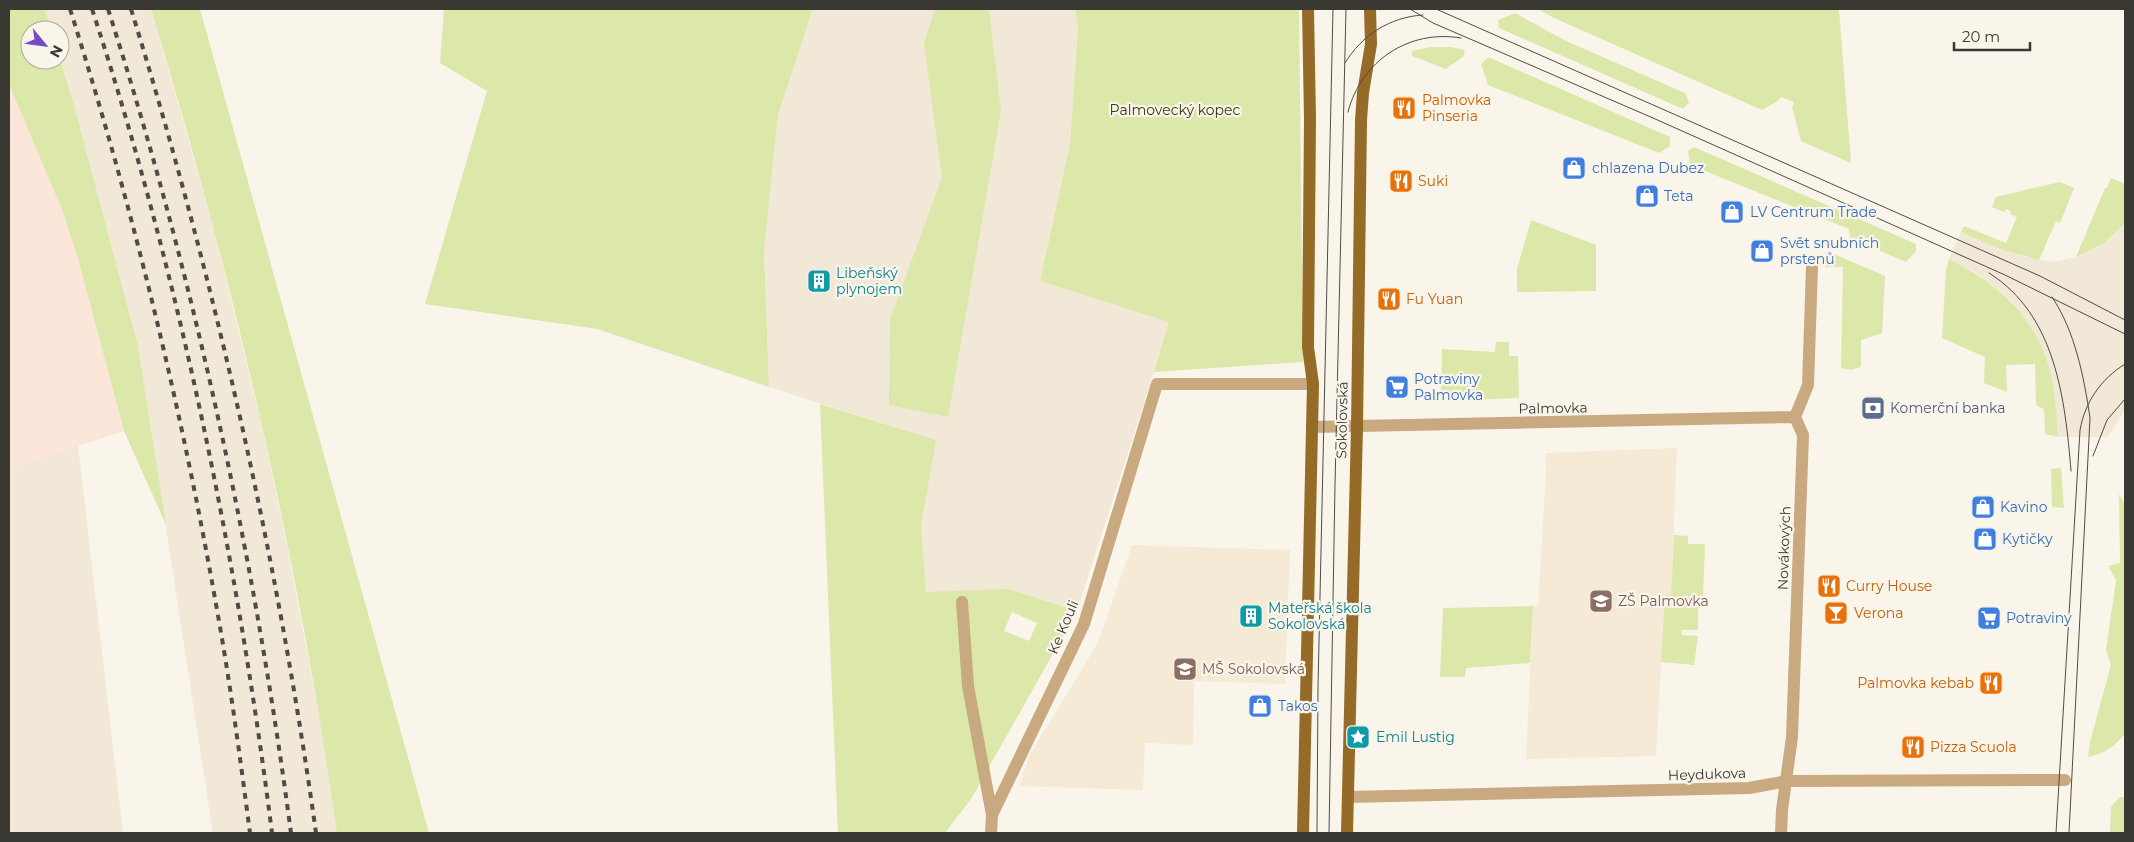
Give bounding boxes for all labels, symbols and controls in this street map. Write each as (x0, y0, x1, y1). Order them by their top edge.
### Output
north arrow (20, 20, 70, 70)
scale bar (1954, 20, 2030, 52)
text: 20 m (1962, 27, 2000, 46)
text: N (46, 42, 67, 61)
place label: Palmovka Pinseria (1422, 91, 1491, 125)
restaurant icon: Palmovka Pinseria (1391, 95, 1417, 121)
park label: Palmovecký kopec (1110, 101, 1241, 119)
shop icon: chlazena Dubez (1561, 155, 1587, 181)
place label: chlazena Dubez (1592, 159, 1704, 177)
restaurant icon: Suki (1388, 168, 1414, 194)
place label: Suki (1418, 172, 1448, 190)
shop icon: Teta (1634, 183, 1660, 209)
place label: Teta (1664, 187, 1693, 205)
shop icon: LV Centrum Trade (1719, 199, 1745, 225)
place label: LV Centrum Trade (1750, 203, 1877, 221)
place label: Svět snubních prstenů (1780, 234, 1879, 268)
shop icon: Svět snubních prstenů (1749, 238, 1775, 264)
place label: Libeňský plynojem (836, 264, 902, 298)
building icon: Libeňský plynojem (806, 268, 832, 294)
restaurant icon: Fu Yuan (1376, 286, 1402, 312)
place label: Fu Yuan (1406, 290, 1463, 308)
place label: Potraviny Palmovka (1414, 370, 1483, 404)
supermarket icon: Potraviny Palmovka (1384, 374, 1410, 400)
street label: Sokolovská (1332, 381, 1352, 459)
bank icon: Komerční banka (1860, 395, 1886, 421)
street label: Palmovka (1518, 398, 1588, 418)
place label: Komerční banka (1890, 399, 2006, 417)
shop icon: Kavino (1970, 494, 1996, 520)
place label: Kavino (2000, 498, 2048, 516)
street label: Novákových (1774, 506, 1794, 590)
shop icon: Kytičky (1972, 526, 1998, 552)
place label: Kytičky (2002, 530, 2053, 548)
restaurant icon: Curry House (1816, 573, 1842, 599)
place label: Curry House (1846, 577, 1932, 595)
school or university icon: ZŠ Palmovka (1588, 588, 1614, 614)
place label: ZŠ Palmovka (1618, 592, 1709, 610)
street label: Ke Kouli (1044, 597, 1082, 657)
place label: Mateřská škola Sokolovská (1268, 599, 1372, 633)
bar icon: Verona (1823, 600, 1849, 626)
building icon: Mateřská škola Sokolovská (1238, 603, 1264, 629)
place label: Verona (1854, 604, 1903, 622)
supermarket icon: Potraviny (1976, 605, 2002, 631)
place label: Potraviny (2006, 609, 2072, 627)
school or university icon: MŠ Sokolovská (1172, 656, 1198, 682)
place label: MŠ Sokolovská (1202, 660, 1305, 678)
restaurant icon: Palmovka kebab (1978, 670, 2004, 696)
place label: Palmovka kebab (1857, 674, 1974, 692)
shop icon: Takos (1247, 693, 1273, 719)
place label: Takos (1278, 697, 1318, 715)
place icon: Emil Lustig (1345, 724, 1371, 750)
place label: Emil Lustig (1376, 728, 1455, 746)
restaurant icon: Pizza Scuola (1900, 734, 1926, 760)
place label: Pizza Scuola (1930, 738, 2017, 756)
street label: Heydukova (1668, 764, 1746, 784)

